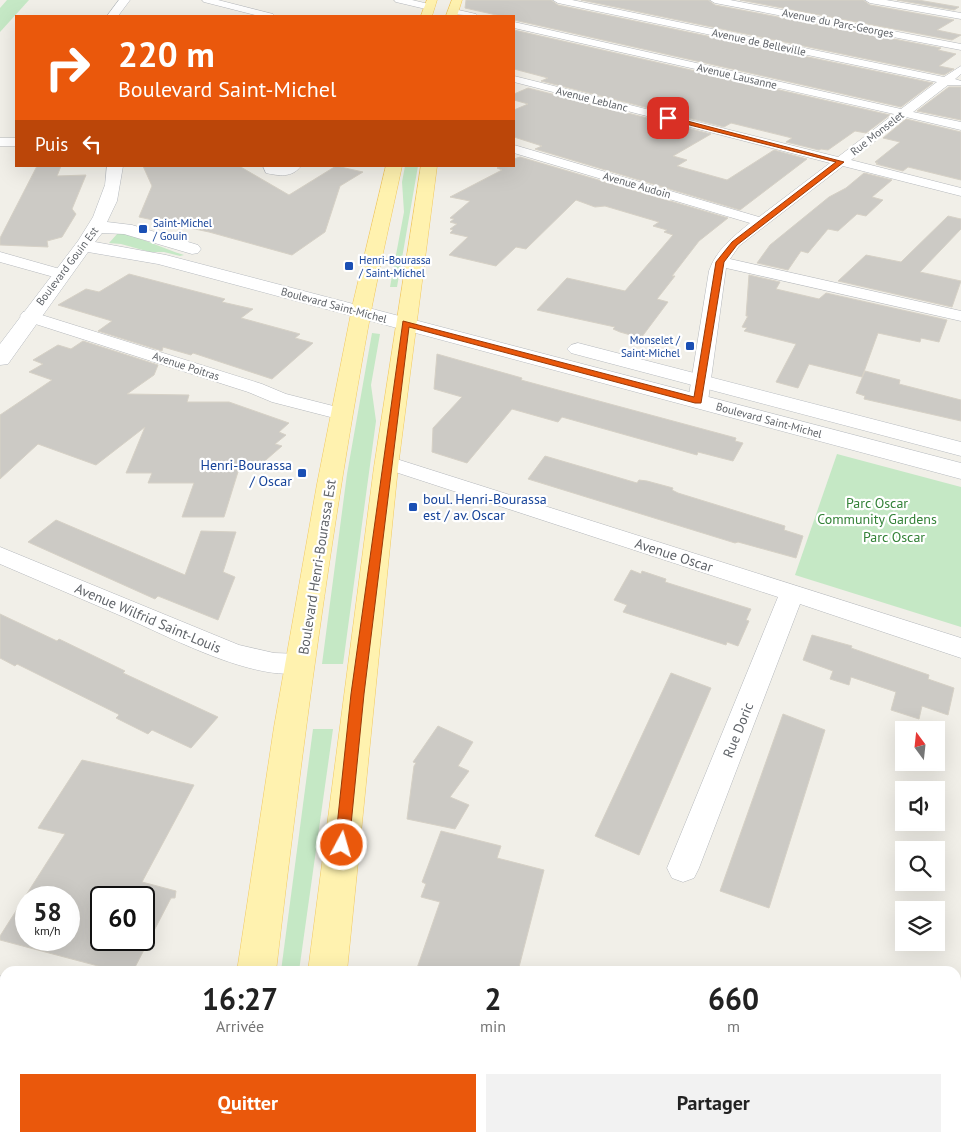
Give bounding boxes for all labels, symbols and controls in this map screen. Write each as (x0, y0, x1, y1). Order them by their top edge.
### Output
street label: Avenue du Parc-Georges (781, 5, 895, 41)
street label: Avenue de Belleville (711, 25, 808, 59)
text: 220 m (118, 31, 215, 77)
icon: right (35, 35, 100, 100)
street label: Avenue Lausanne (696, 60, 779, 92)
text: Boulevard Saint-Michel (118, 75, 336, 103)
street label: Avenue Leblanc (555, 83, 629, 115)
pin (647, 97, 689, 139)
icon: arrive (654, 104, 682, 132)
street label: Rue Monselet (847, 108, 907, 158)
icon: left (78, 130, 106, 158)
text: Puis (35, 132, 68, 156)
street label: Avenue Audoin (601, 169, 673, 201)
place label: Saint-Michel / Gouin (152, 216, 213, 243)
marker: Saint-Michel / Gouin (137, 223, 149, 235)
street label: Boulevard Gouin Est (33, 224, 101, 308)
place label: Henri-Bourassa / Saint-Michel (358, 253, 431, 280)
marker: Henri-Bourassa / Saint-Michel (343, 260, 355, 272)
street label: Boulevard Saint-Michel (279, 284, 389, 326)
place label: Monselet / Saint-Michel (621, 333, 681, 360)
marker: Monselet / Saint-Michel (684, 340, 696, 352)
street label: Avenue Poitras (151, 349, 222, 383)
street label: Boulevard Saint-Michel (714, 399, 824, 441)
place label: Henri-Bourassa / Oscar (201, 456, 292, 490)
marker: Henri-Bourassa / Oscar (296, 467, 308, 479)
street label: Boulevard Henri-Bourassa Est (294, 478, 340, 656)
place label: boul. Henri-Bourassa est / av. Oscar (423, 490, 547, 524)
park label: Parc Oscar Community Gardens (817, 494, 937, 528)
marker: boul. Henri-Bourassa est / av. Oscar (407, 501, 419, 513)
park label: Parc Oscar (863, 528, 925, 546)
street label: Avenue Oscar (633, 534, 715, 576)
street label: Avenue Wilfrid Saint-Louis (72, 579, 224, 657)
street label: Rue Doric (719, 700, 757, 760)
north arrow (895, 721, 945, 771)
map controls (895, 721, 945, 951)
button: sound (895, 781, 945, 831)
position arrow (315, 818, 367, 870)
button: search (895, 841, 945, 891)
speed limit sign: 60 (90, 886, 155, 951)
text: 58 (33, 896, 62, 928)
button: layers (895, 901, 945, 951)
text: km/h (34, 923, 61, 938)
text: 16:27 (202, 979, 278, 1018)
text: 2 (485, 979, 502, 1018)
text: 660 (708, 979, 759, 1018)
text: Arrivée (216, 1016, 264, 1036)
text: min (480, 1016, 506, 1036)
text: m (727, 1016, 740, 1036)
button: Quitter (20, 1074, 476, 1132)
button: Partager (486, 1074, 941, 1132)

